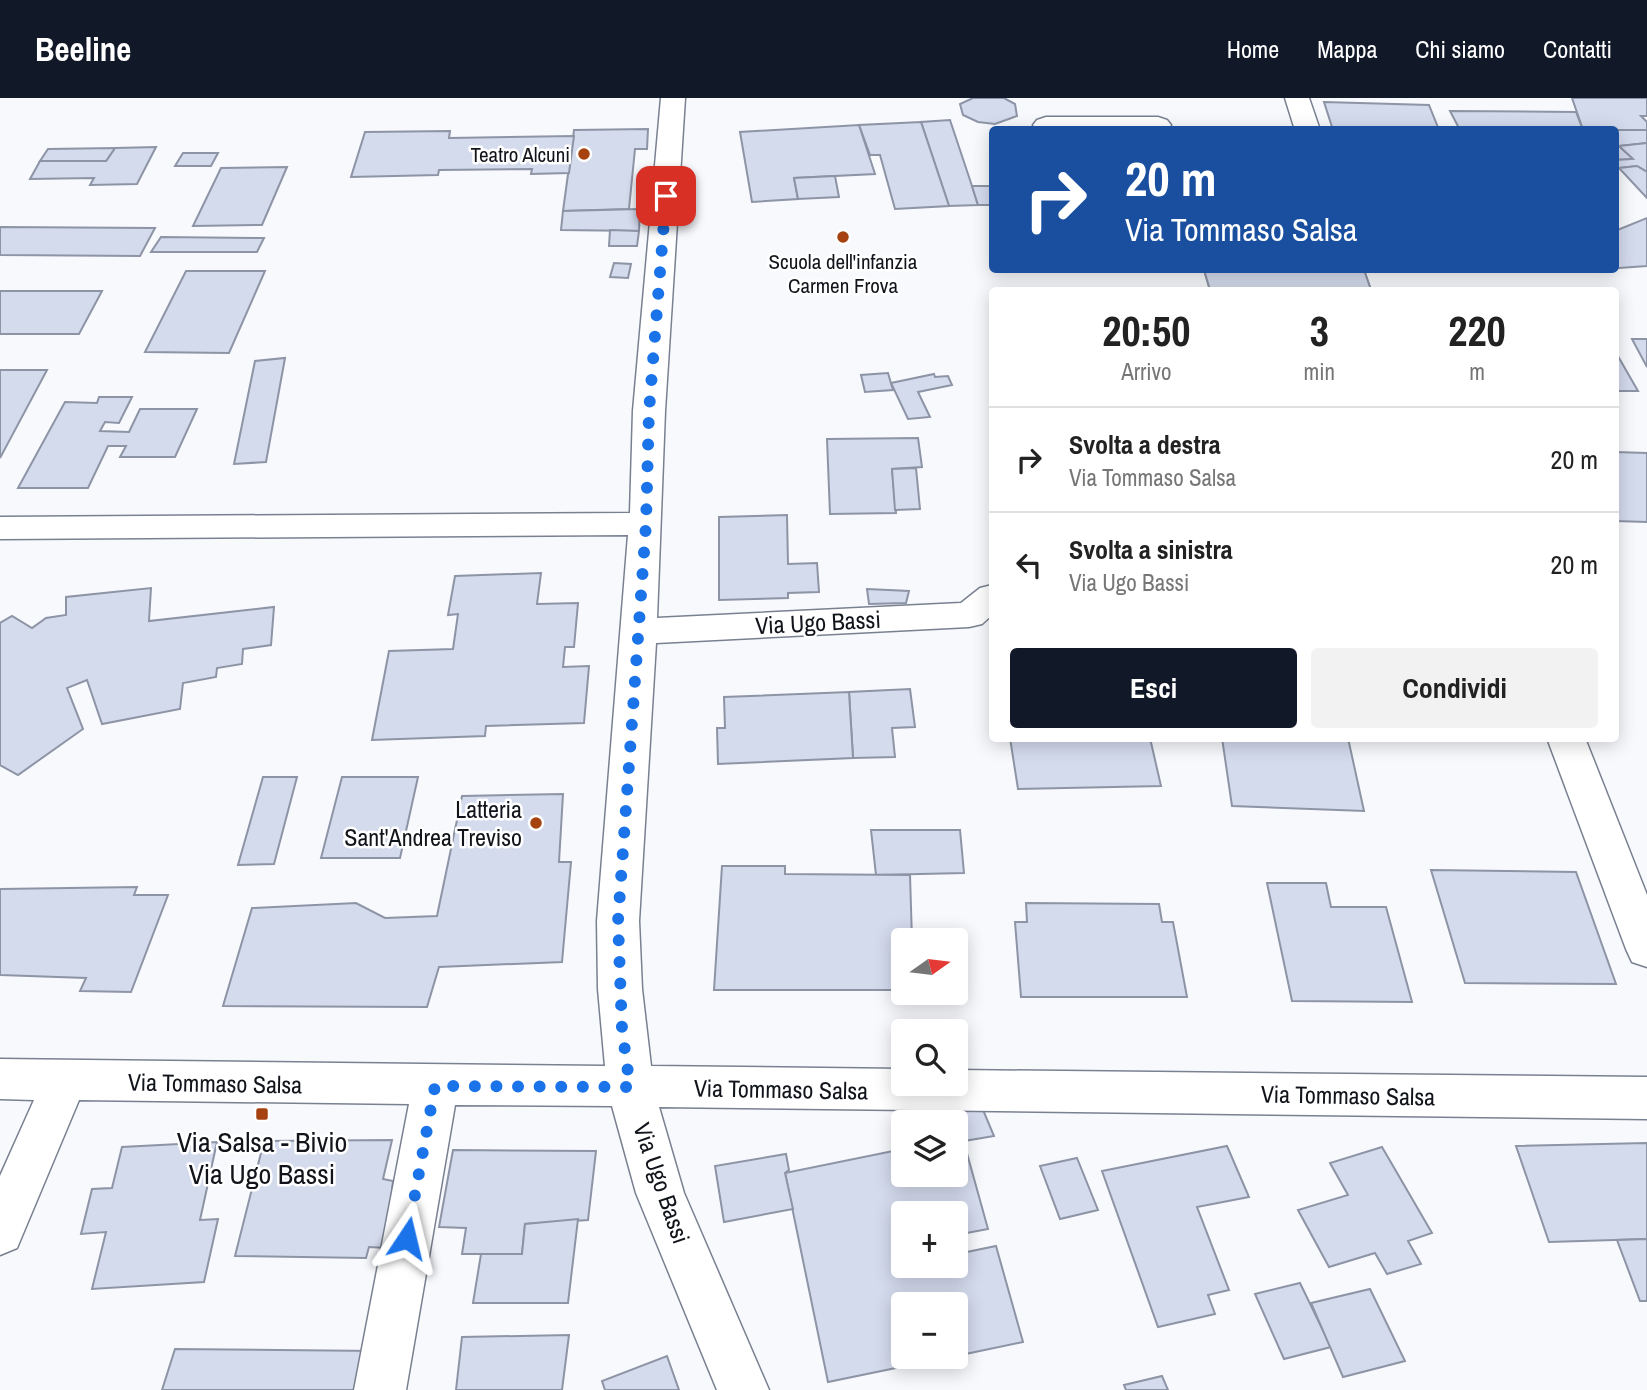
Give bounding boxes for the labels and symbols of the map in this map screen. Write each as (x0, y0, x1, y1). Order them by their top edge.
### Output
place label: Teatro Alcuni (470, 140, 570, 169)
marker: Teatro Alcuni (576, 146, 592, 162)
pin (636, 166, 696, 226)
marker: Scuola dell'infanzia Carmen Frova (835, 229, 851, 245)
place label: Scuola dell'infanzia Carmen Frova (769, 247, 918, 300)
street label: Via Ugo Bassi (755, 603, 881, 641)
place label: Latteria Sant'Andrea Treviso (344, 793, 522, 853)
marker: Latteria Sant'Andrea Treviso (528, 815, 544, 831)
north arrow (891, 928, 968, 1004)
street label: Via Tommaso Salsa (128, 1065, 302, 1101)
street label: Via Tommaso Salsa (694, 1071, 868, 1107)
street label: Via Tommaso Salsa (1261, 1077, 1435, 1113)
marker: Via Salsa - Bivio Via Ugo Bassi (254, 1106, 270, 1122)
street label: Via Ugo Bassi (626, 1118, 698, 1248)
place label: Via Salsa - Bivio Via Ugo Bassi (177, 1123, 347, 1193)
position arrow (370, 1201, 444, 1275)

